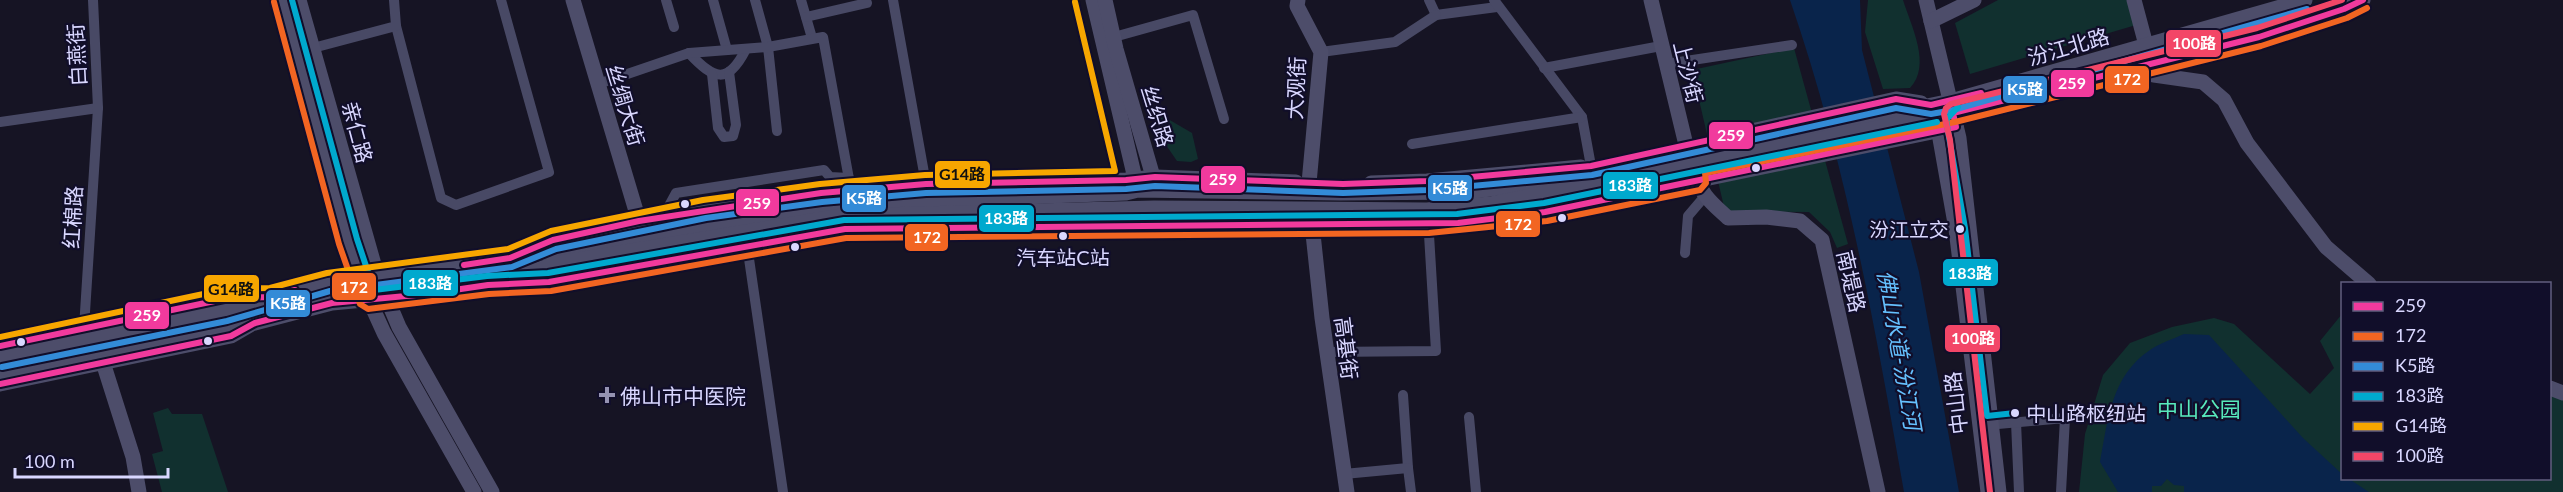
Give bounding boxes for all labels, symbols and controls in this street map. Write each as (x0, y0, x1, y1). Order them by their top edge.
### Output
street label: 汾江北路 (2024, 22, 2112, 70)
street label: 白燕街 (62, 23, 90, 87)
line badge: 100路 (2165, 29, 2222, 58)
text: 100路 (2172, 33, 2216, 52)
street label: 上沙街 (1669, 38, 1709, 106)
street label: 大观街 (1281, 56, 1309, 120)
street label: 丝绸大街 (602, 61, 650, 149)
line badge: 172 (2104, 65, 2150, 94)
line badge: 259 (2050, 69, 2095, 98)
text: 172 (2113, 69, 2141, 88)
text: 259 (2058, 73, 2086, 92)
line badge: K5路 (2002, 75, 2048, 104)
text: K5路 (2007, 79, 2043, 98)
street label: 丝织路 (1137, 82, 1179, 150)
street label: 亲仁路 (338, 98, 378, 166)
line badge: 259 (1708, 121, 1754, 150)
text: 259 (1717, 125, 1745, 144)
line badge: G14路 (934, 160, 991, 189)
unlabelled marker (1750, 162, 1762, 174)
text: G14路 (939, 164, 985, 183)
line badge: 259 (1200, 165, 1246, 194)
text: 259 (1209, 169, 1237, 188)
line badge: 183路 (1602, 171, 1659, 200)
line badge: K5路 (1427, 174, 1473, 202)
text: 183路 (1608, 175, 1652, 194)
text: K5路 (1432, 178, 1468, 197)
line badge: K5路 (841, 184, 887, 213)
street label: 红棉路 (58, 185, 86, 249)
line badge: 259 (735, 188, 780, 217)
text: K5路 (846, 188, 882, 207)
text: 259 (743, 193, 771, 212)
unlabelled marker (679, 198, 691, 210)
line badge: 183路 (978, 204, 1035, 233)
text: 183路 (984, 208, 1028, 227)
line badge: 172 (1495, 210, 1541, 238)
unlabelled marker (1556, 212, 1568, 224)
text: 172 (1504, 214, 1532, 233)
place label: 汾江立交 (1869, 217, 1949, 241)
line badge: 172 (904, 223, 949, 252)
marker: 汾江立交 (1954, 223, 1966, 235)
text: 172 (913, 227, 941, 246)
marker: 汽车站C站 (1057, 230, 1069, 242)
unlabelled marker (789, 241, 801, 253)
place label: 汽车站C站 (1016, 245, 1110, 269)
street label: 南堤路 (1833, 247, 1871, 315)
line badge: 183路 (1942, 258, 1999, 287)
text: 183路 (1948, 263, 1992, 282)
water label: 佛山水道-汾江河 (1873, 268, 1928, 436)
line badge: 183路 (402, 269, 459, 297)
line badge: 172 (331, 272, 377, 301)
text: 183路 (408, 273, 452, 292)
line badge: G14路 (203, 274, 260, 303)
text: 172 (340, 277, 368, 296)
text: G14路 (208, 279, 254, 298)
legend (2341, 282, 2551, 480)
line badge: K5路 (265, 289, 311, 318)
text: K5路 (270, 293, 306, 312)
text: 259 (2395, 294, 2426, 316)
line badge: 259 (124, 301, 170, 330)
text: 259 (133, 305, 161, 324)
street label: 高基街 (1331, 315, 1363, 381)
line badge: 100路 (1944, 324, 2001, 353)
text: 172 (2395, 324, 2426, 346)
text: 100路 (1951, 328, 1995, 347)
unlabelled marker (202, 335, 214, 347)
unlabelled marker (15, 336, 27, 348)
text: K5路 (2395, 354, 2435, 376)
street label: 中山路 (1939, 370, 1971, 436)
place label: 佛山市中医院 (620, 383, 746, 408)
text: 183路 (2395, 384, 2444, 406)
marker: 佛山市中医院 (598, 386, 616, 404)
park label: 中山公园 (2157, 396, 2241, 421)
place label: 中山路枢纽站 (2026, 401, 2146, 425)
marker: 中山路枢纽站 (2009, 407, 2021, 419)
text: G14路 (2395, 414, 2447, 436)
scale bar (15, 441, 168, 479)
text: 100路 (2395, 444, 2444, 466)
text: 100 m (24, 450, 75, 472)

